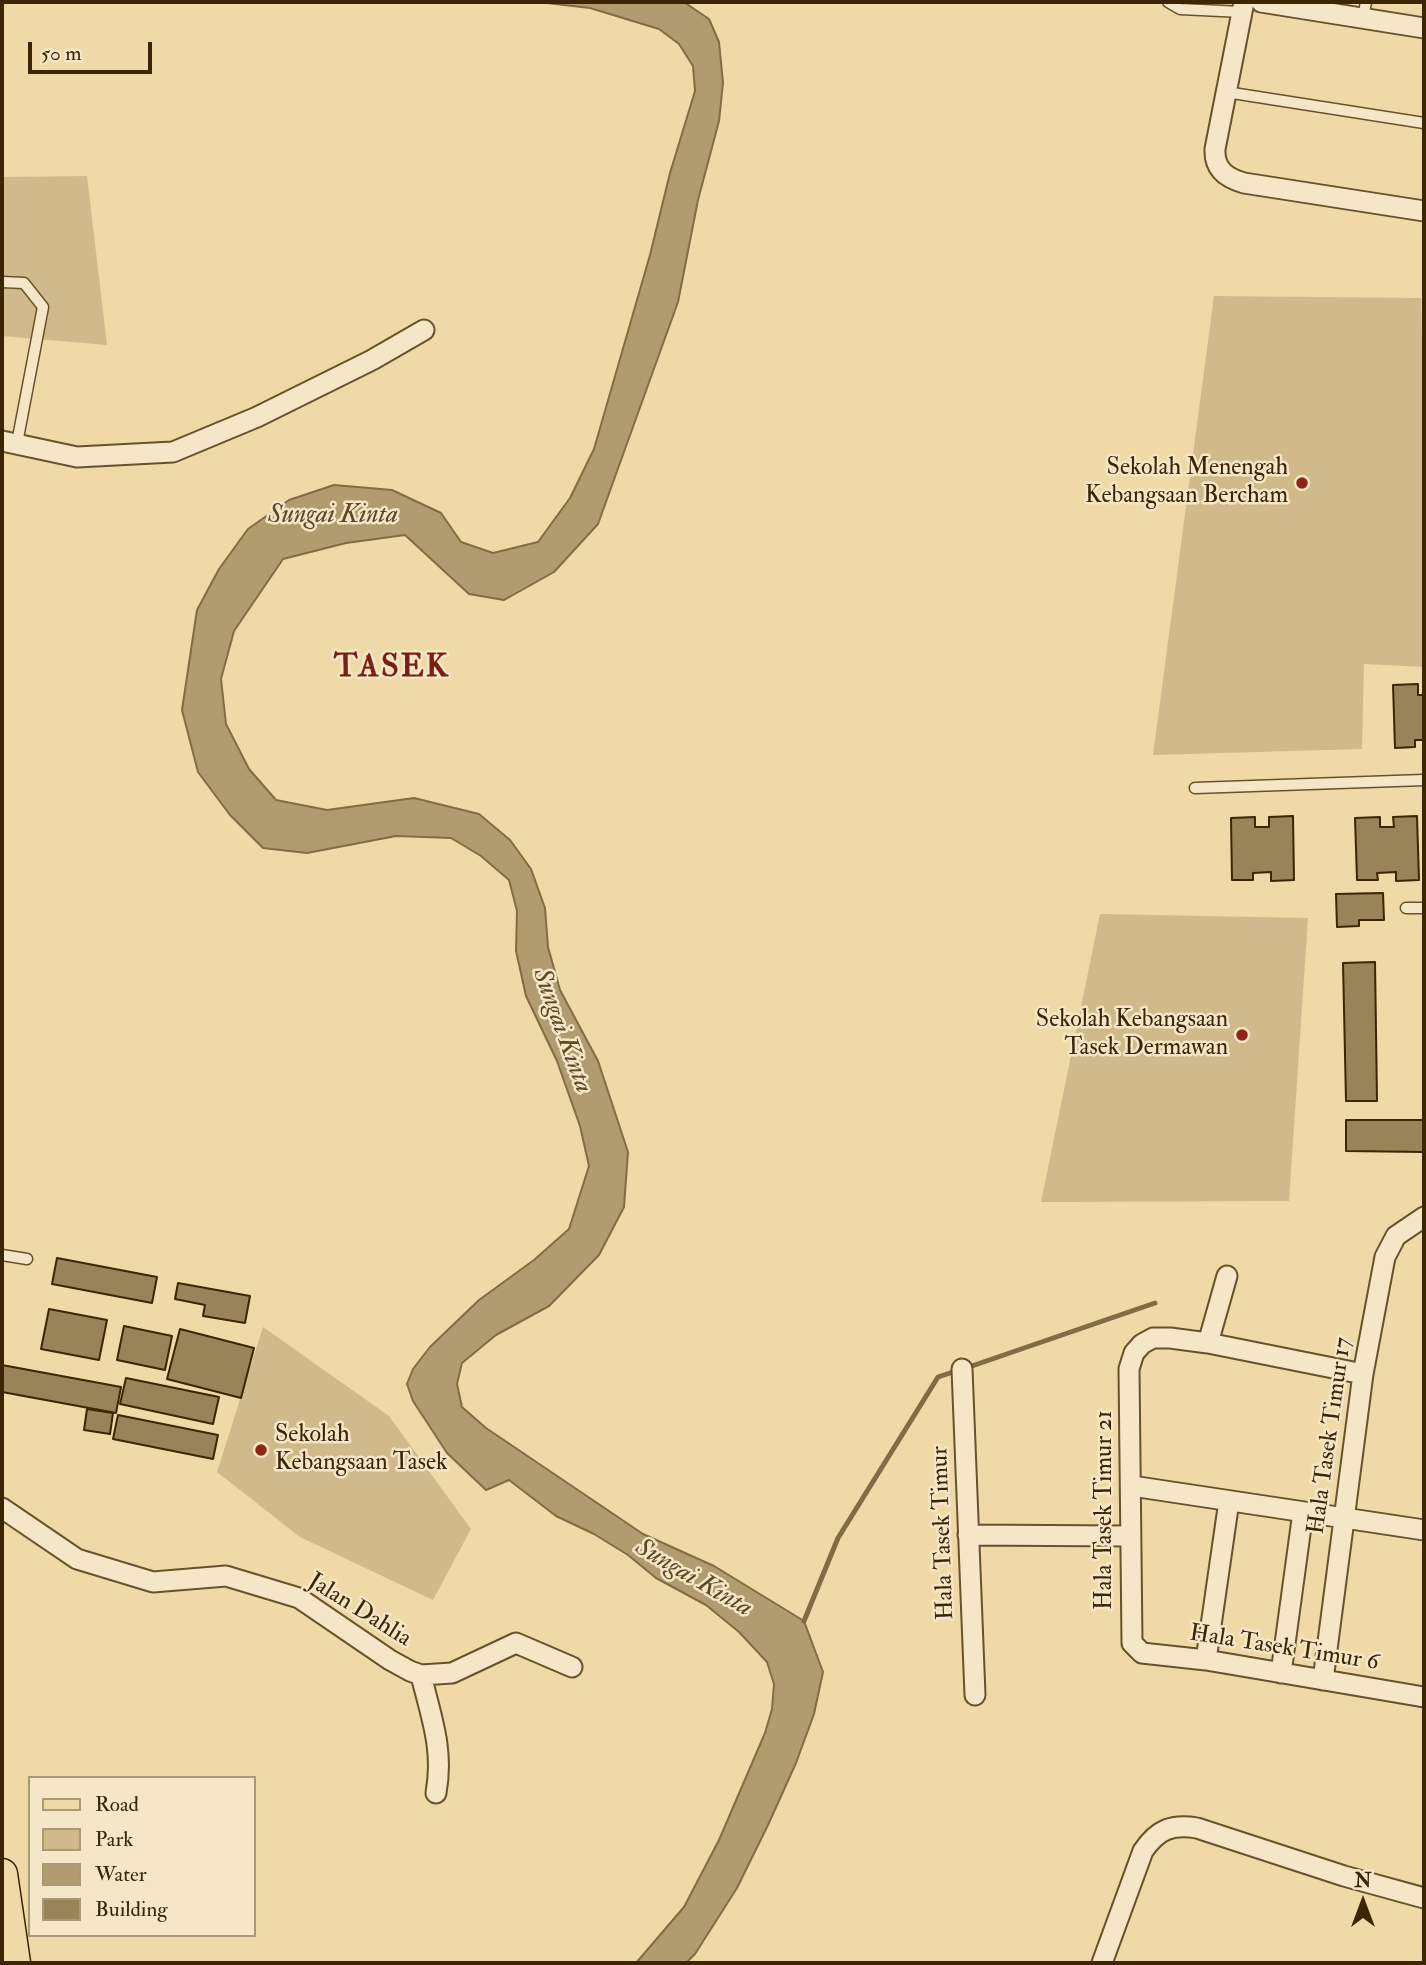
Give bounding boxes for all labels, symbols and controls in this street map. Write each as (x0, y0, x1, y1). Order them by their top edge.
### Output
scale bar (32, 28, 156, 72)
text: 50 m (41, 40, 82, 67)
place label: Sekolah Menengah Kebangsaan Bercham (1085, 455, 1288, 511)
marker: Sekolah Menengah Kebangsaan Bercham (1294, 475, 1310, 491)
water label: Sungai Kinta (268, 500, 398, 532)
district label: TASEK (334, 650, 450, 688)
water label: Sungai Kinta (524, 965, 598, 1097)
place label: Sekolah Kebangsaan Tasek Dermawan (1036, 1007, 1228, 1063)
marker: Sekolah Kebangsaan Tasek Dermawan (1234, 1027, 1250, 1043)
street label: Hala Tasek Timur 17 (1303, 1336, 1359, 1536)
street label: Hala Tasek Timur 21 (1092, 1410, 1120, 1610)
place label: Sekolah Kebangsaan Tasek (275, 1422, 447, 1478)
marker: Sekolah Kebangsaan Tasek (253, 1442, 269, 1458)
street label: Hala Tasek Timur (927, 1446, 961, 1620)
water label: Sungai Kinta (629, 1533, 757, 1625)
street label: Jalan Dahlia (302, 1568, 416, 1654)
street label: Hala Tasek Timur 6 (1187, 1620, 1381, 1678)
legend (28, 1776, 256, 1937)
text: Road (95, 1791, 139, 1818)
text: Park (95, 1826, 133, 1853)
text: Water (95, 1861, 147, 1888)
north arrow (1328, 1867, 1398, 1937)
text: N (1354, 1869, 1372, 1893)
text: Building (95, 1896, 168, 1923)

